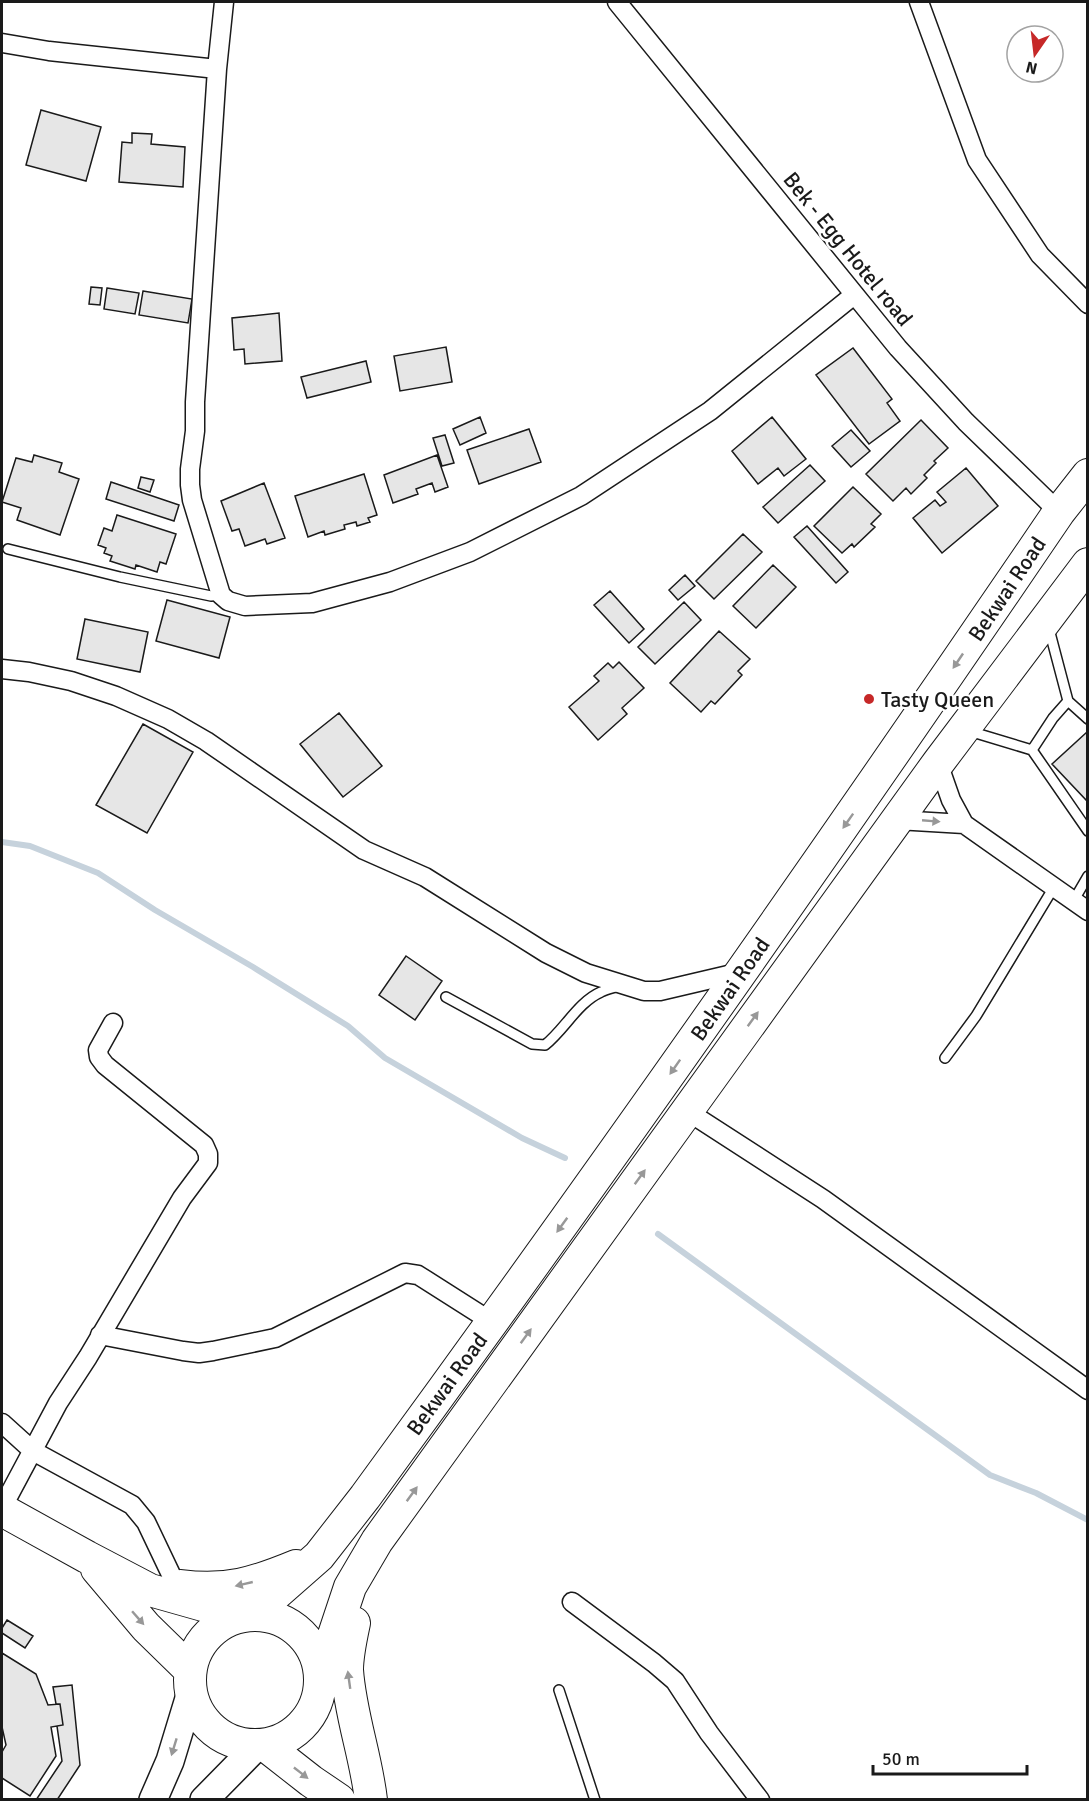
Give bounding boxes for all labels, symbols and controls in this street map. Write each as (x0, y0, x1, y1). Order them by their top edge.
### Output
north arrow (1005, 24, 1065, 84)
text: N (1024, 57, 1039, 79)
street label: Bek - Egg Hotel road (777, 166, 919, 332)
street label: Bekwai Road (962, 532, 1052, 646)
one-way arrow (952, 652, 964, 668)
place label: Tasty Queen (881, 686, 994, 713)
marker: Tasty Queen (862, 692, 876, 706)
one-way arrow (842, 813, 854, 829)
one-way arrow (921, 816, 940, 826)
street label: Bekwai Road (684, 932, 776, 1046)
one-way arrow (747, 1012, 759, 1027)
one-way arrow (669, 1058, 681, 1074)
one-way arrow (633, 1170, 645, 1185)
one-way arrow (556, 1218, 568, 1233)
street label: Bekwai Road (401, 1327, 493, 1441)
one-way arrow (520, 1328, 532, 1344)
one-way arrow (406, 1486, 418, 1502)
one-way arrow (235, 1580, 254, 1589)
one-way arrow (131, 1610, 144, 1625)
one-way arrow (344, 1671, 353, 1690)
one-way arrow (169, 1738, 178, 1756)
scale bar (873, 1738, 1028, 1776)
text: 50 m (882, 1748, 920, 1770)
one-way arrow (294, 1767, 309, 1779)

